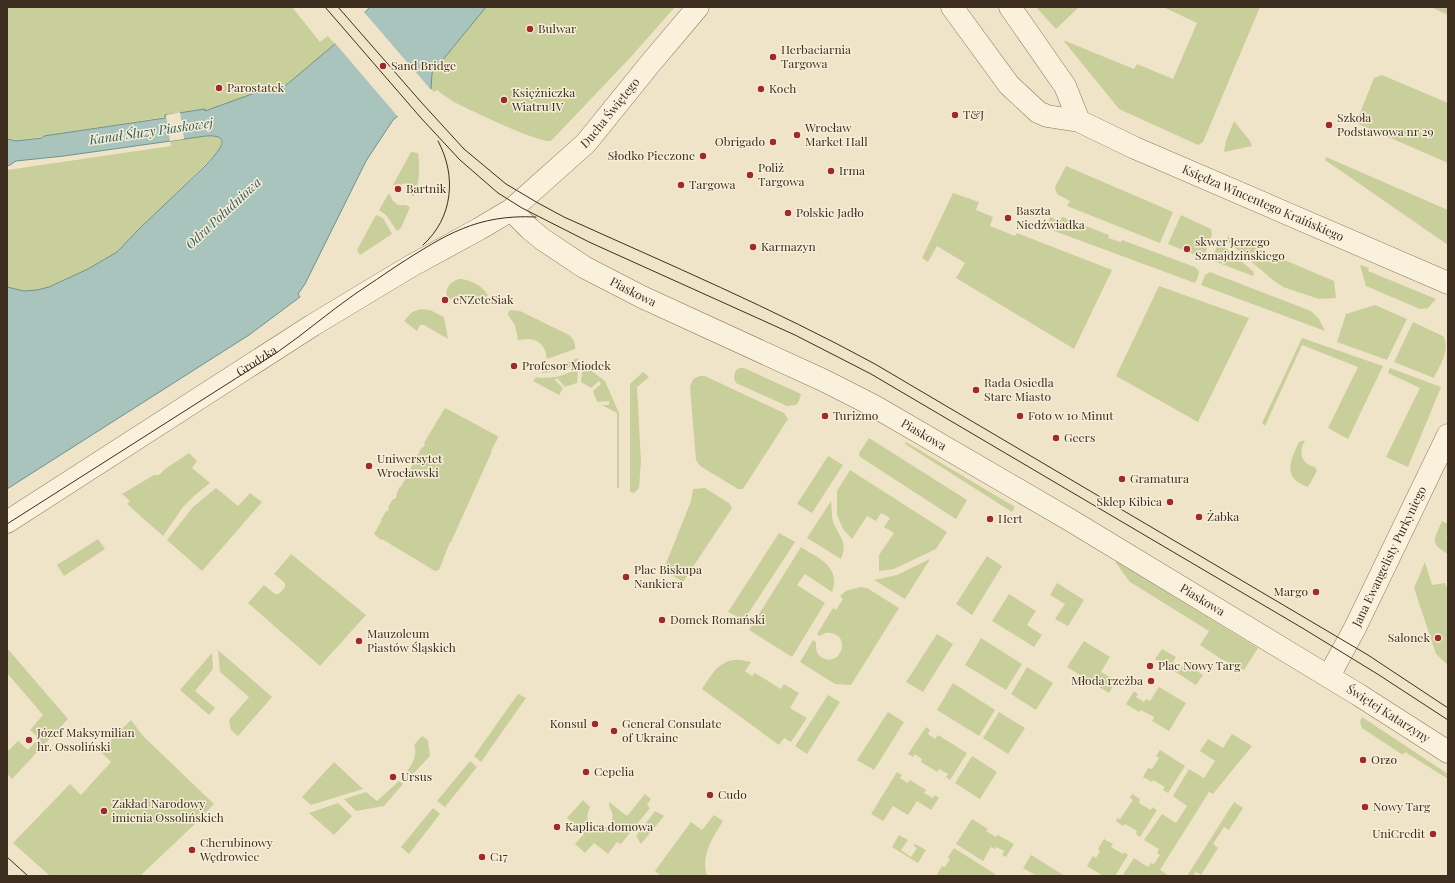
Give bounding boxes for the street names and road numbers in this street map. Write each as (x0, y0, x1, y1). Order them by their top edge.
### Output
street label: Ducha Świętego (577, 74, 643, 151)
street label: Księdza Wincentego Kraińskiego (1180, 160, 1347, 244)
street label: Piaskowa (608, 273, 659, 309)
street label: Grodzka (233, 341, 280, 379)
street label: Piaskowa (899, 415, 950, 453)
street label: Jana Ewangelisty Purkyniego (1347, 483, 1429, 630)
street label: Piaskowa (1177, 579, 1228, 619)
street label: Świętej Katarzyny (1344, 680, 1434, 746)

